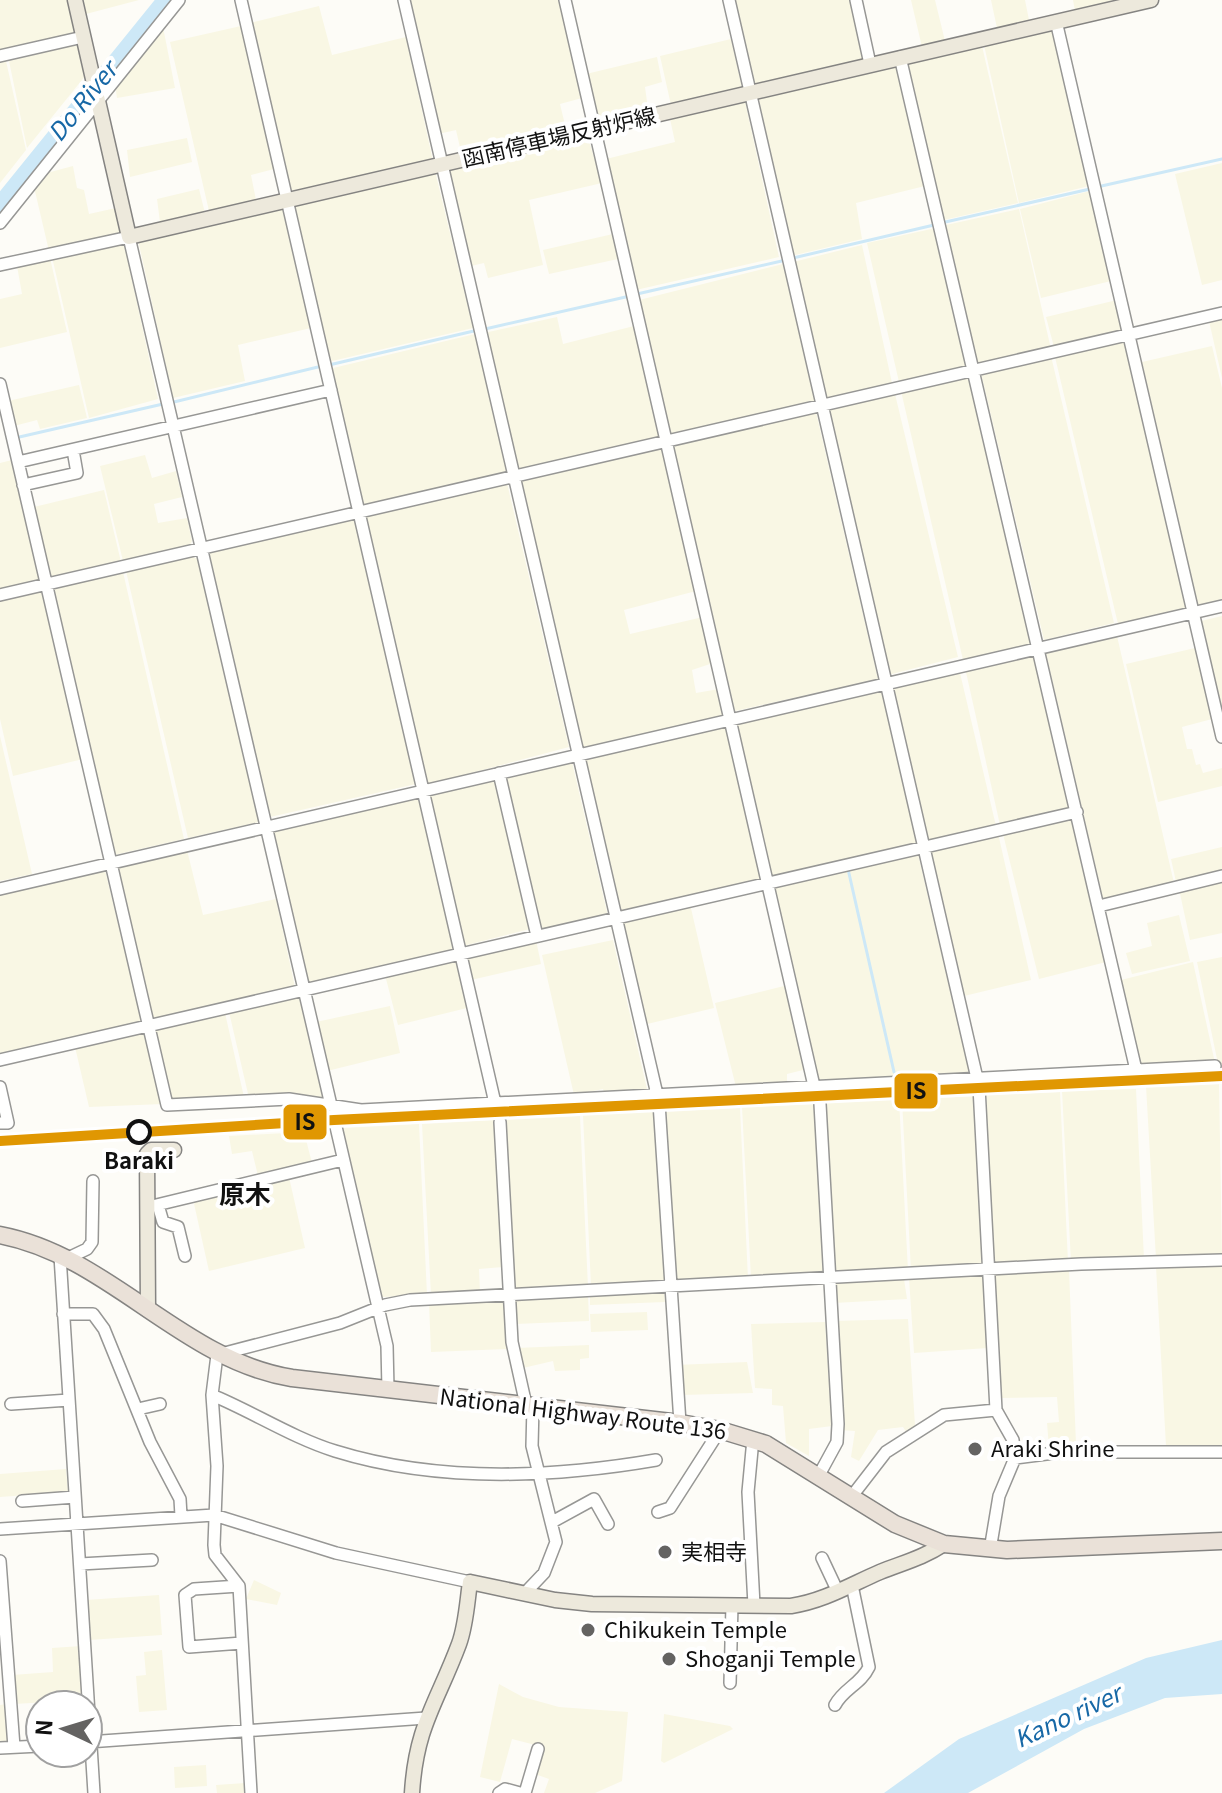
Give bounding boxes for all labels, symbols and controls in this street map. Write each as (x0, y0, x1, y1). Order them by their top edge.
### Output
water label: Do River (38, 50, 126, 148)
street label: 函南停車場反射炉線 (458, 97, 659, 173)
line badge: IS (893, 1072, 939, 1110)
text: IS (906, 1073, 927, 1105)
line badge: IS (282, 1103, 328, 1141)
text: IS (295, 1104, 316, 1136)
marker: Baraki (127, 1120, 151, 1144)
place label: Baraki (104, 1143, 174, 1175)
district label: 原木 (219, 1174, 271, 1211)
street label: National Highway Route 136 (438, 1379, 728, 1445)
place label: Araki Shrine (991, 1431, 1114, 1463)
marker: Araki Shrine (966, 1440, 984, 1458)
place label: 実相寺 (681, 1534, 747, 1566)
marker: 実相寺 (656, 1543, 674, 1561)
place label: Chikukein Temple (604, 1612, 787, 1644)
marker: Chikukein Temple (579, 1621, 597, 1639)
place label: Shoganji Temple (685, 1641, 856, 1673)
marker: Shoganji Temple (660, 1650, 678, 1668)
water label: Kano river (1008, 1673, 1130, 1755)
north arrow (24, 1689, 104, 1769)
text: N (26, 1718, 59, 1737)

